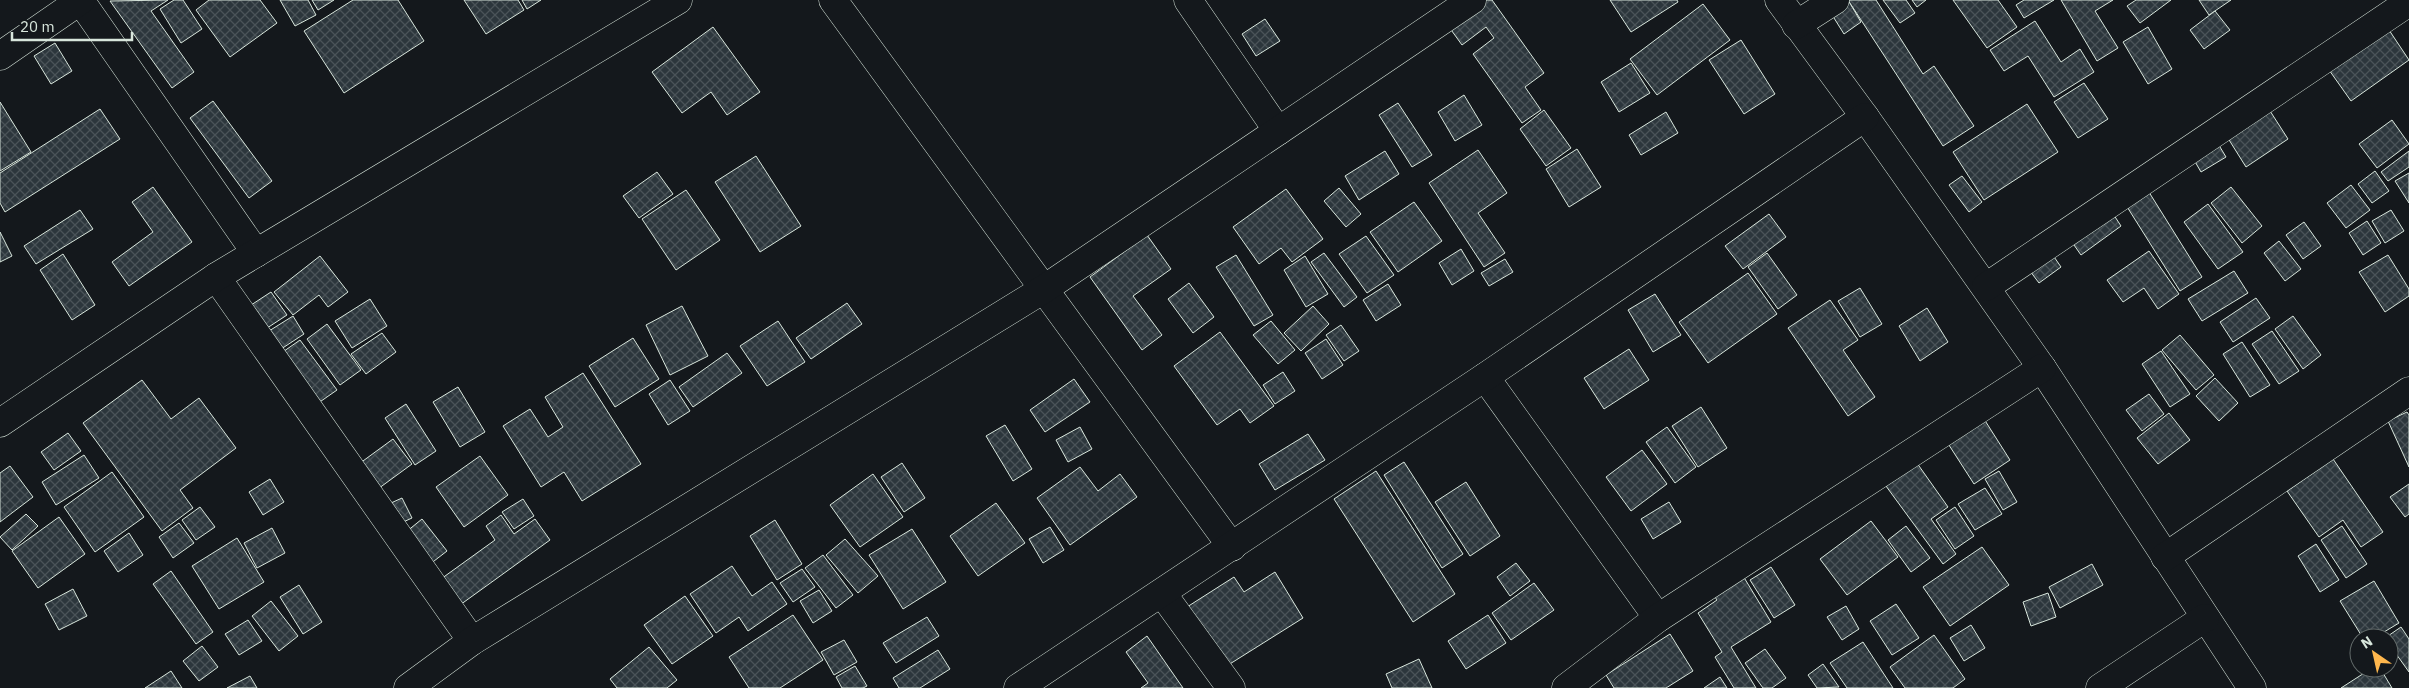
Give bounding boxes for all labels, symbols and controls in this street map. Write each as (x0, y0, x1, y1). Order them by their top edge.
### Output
scale bar (12, 10, 132, 42)
text: 20 m (20, 17, 55, 36)
north arrow (2349, 628, 2399, 678)
text: N (2357, 632, 2376, 653)

